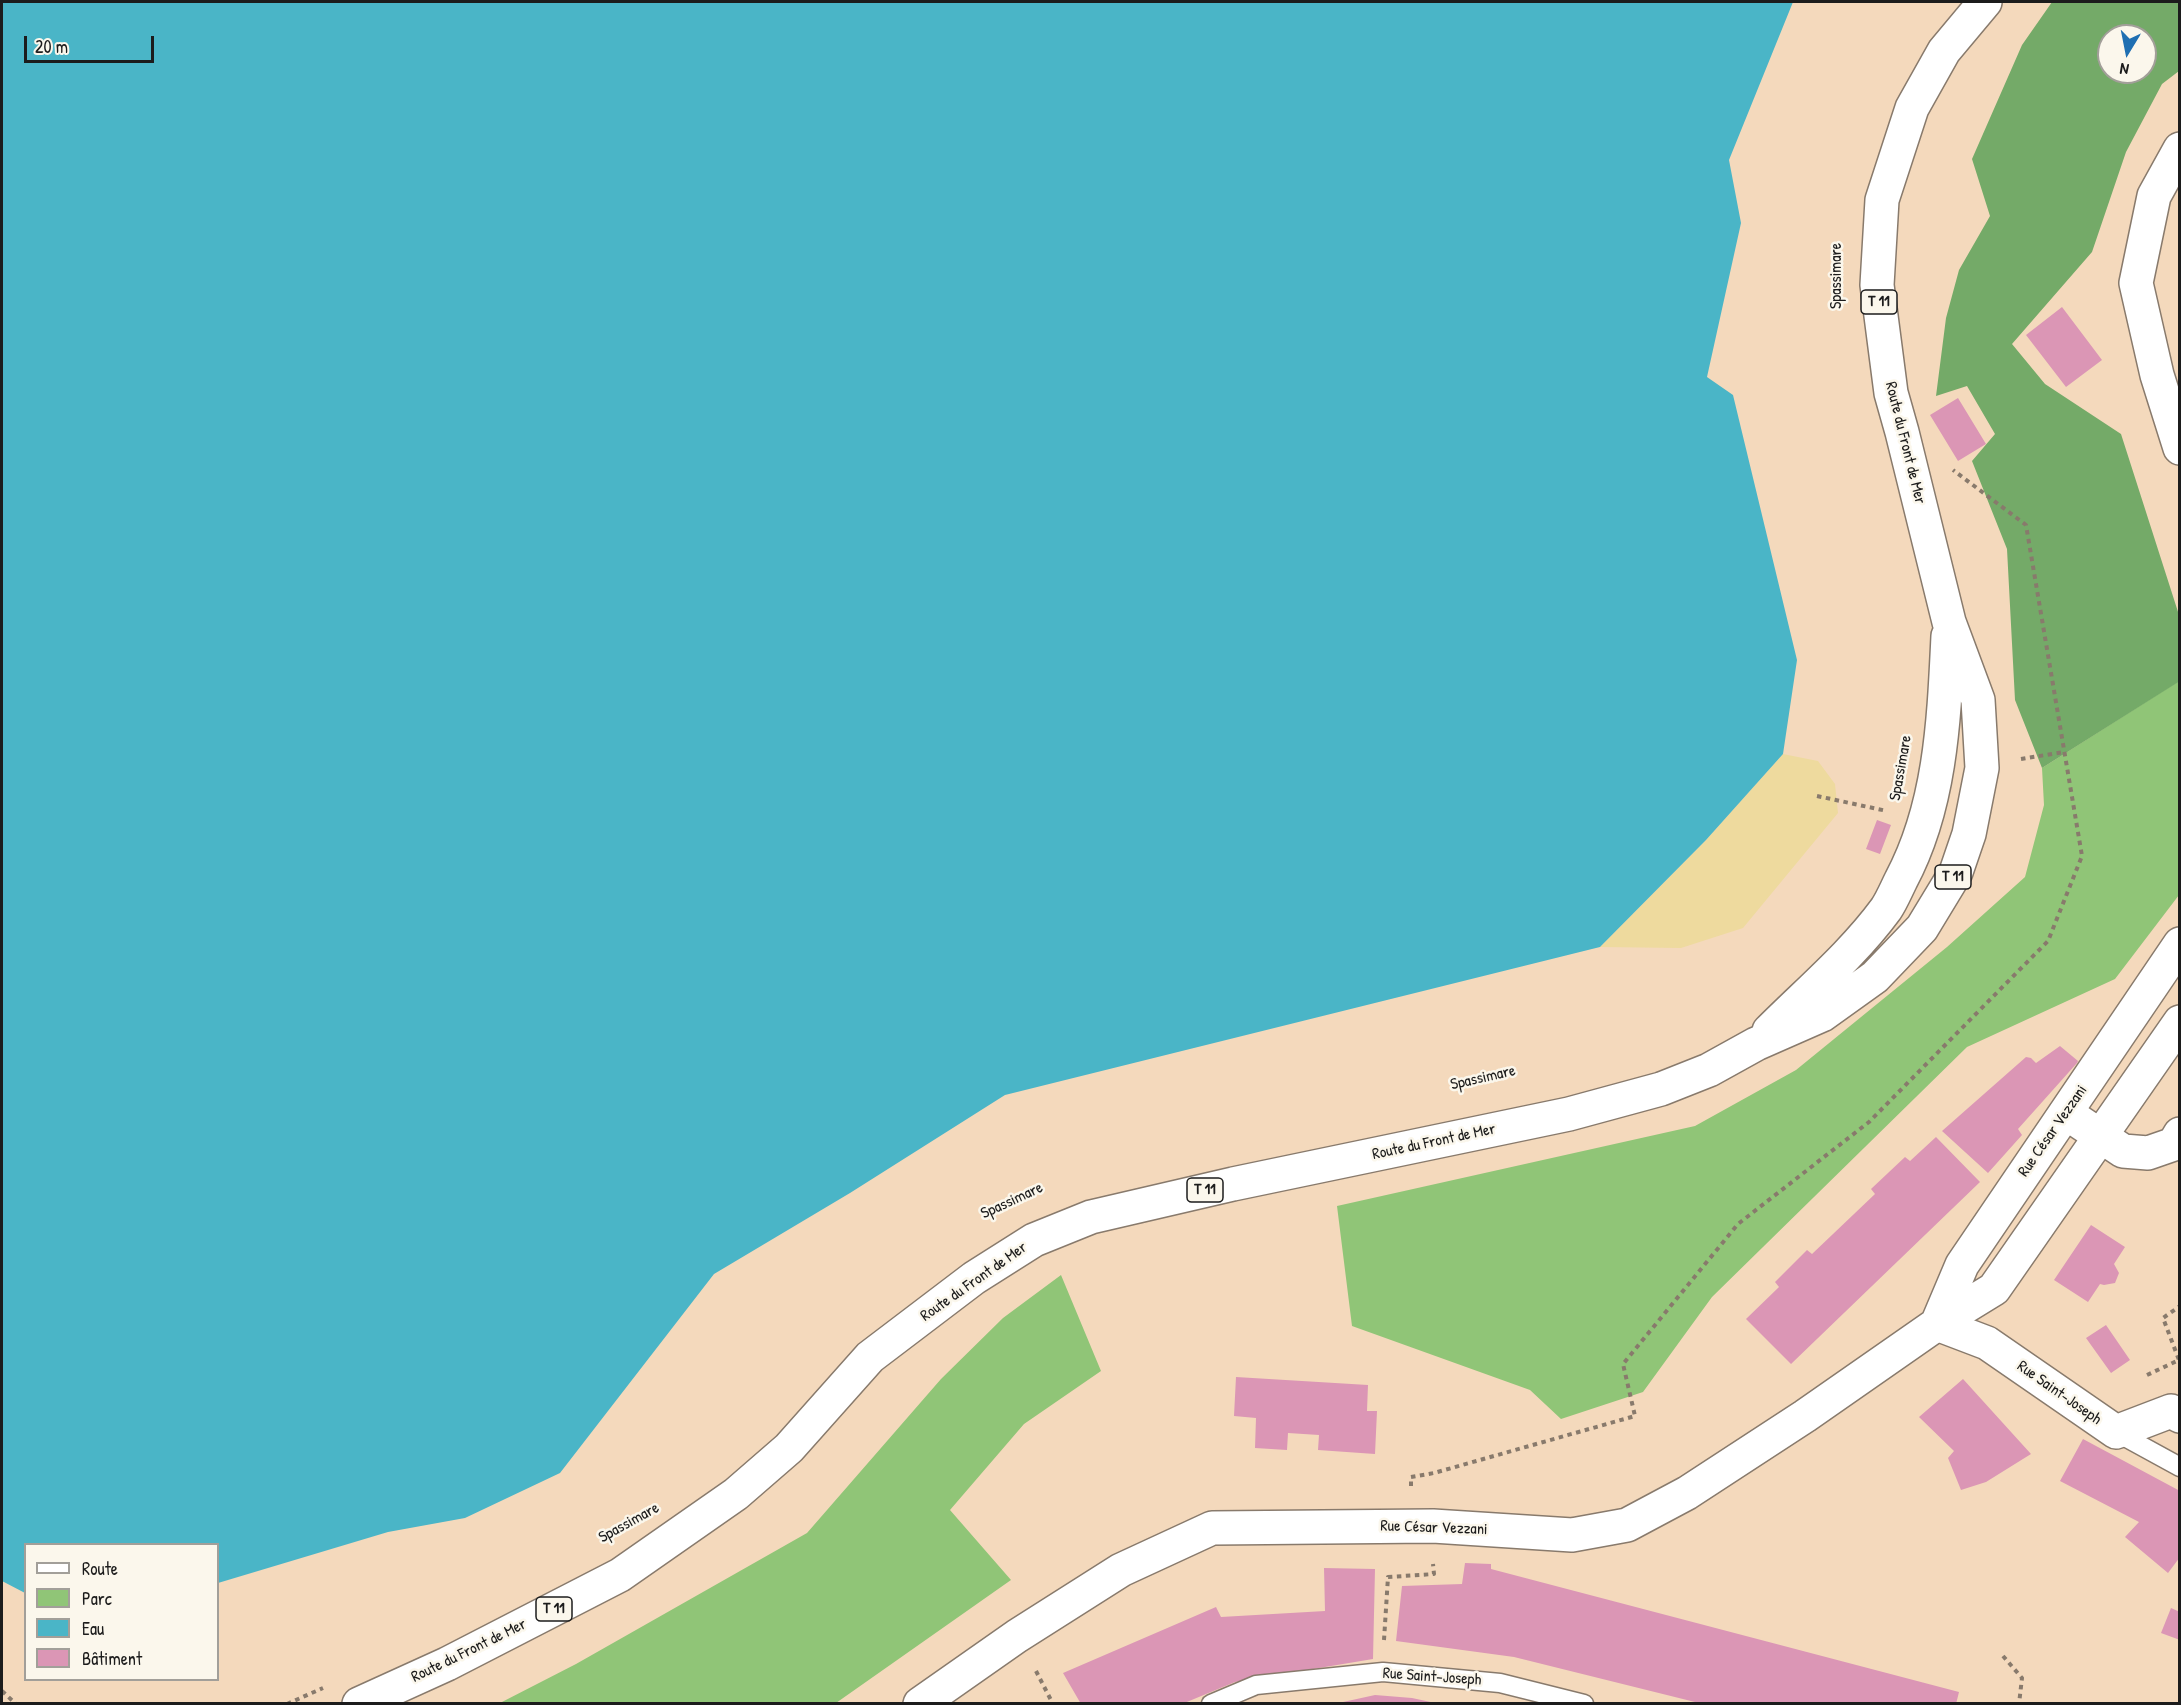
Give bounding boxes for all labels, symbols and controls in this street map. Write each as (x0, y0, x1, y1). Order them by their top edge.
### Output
scale bar (27, 24, 158, 62)
north arrow (2097, 24, 2157, 84)
text: 20 m (35, 34, 68, 59)
text: N (2118, 58, 2130, 81)
street label: Spassimare (1827, 243, 1847, 309)
road number: T 11 (1861, 290, 1897, 314)
street label: Route du Front de Mer (1881, 380, 1929, 506)
street label: Spassimare (1886, 734, 1916, 802)
road number: T 11 (1935, 865, 1971, 889)
street label: Spassimare (1449, 1061, 1517, 1095)
street label: Rue César Vezzani (2014, 1082, 2092, 1180)
street label: Route du Front de Mer (1371, 1120, 1497, 1164)
street label: Spassimare (978, 1178, 1046, 1224)
road number: T 11 (1187, 1178, 1223, 1202)
street label: Route du Front de Mer (917, 1238, 1031, 1326)
street label: Rue Saint-Joseph (2013, 1357, 2105, 1429)
street label: Spassimare (595, 1499, 663, 1547)
street label: Rue César Vezzani (1380, 1517, 1488, 1539)
legend (24, 1543, 219, 1681)
text: Route (82, 1556, 118, 1581)
text: Parc (82, 1586, 112, 1611)
road number: T 11 (536, 1597, 572, 1621)
street label: Route du Front de Mer (408, 1615, 530, 1687)
text: Eau (82, 1616, 104, 1641)
text: Bâtiment (82, 1646, 142, 1671)
street label: Rue Saint-Joseph (1382, 1664, 1482, 1690)

